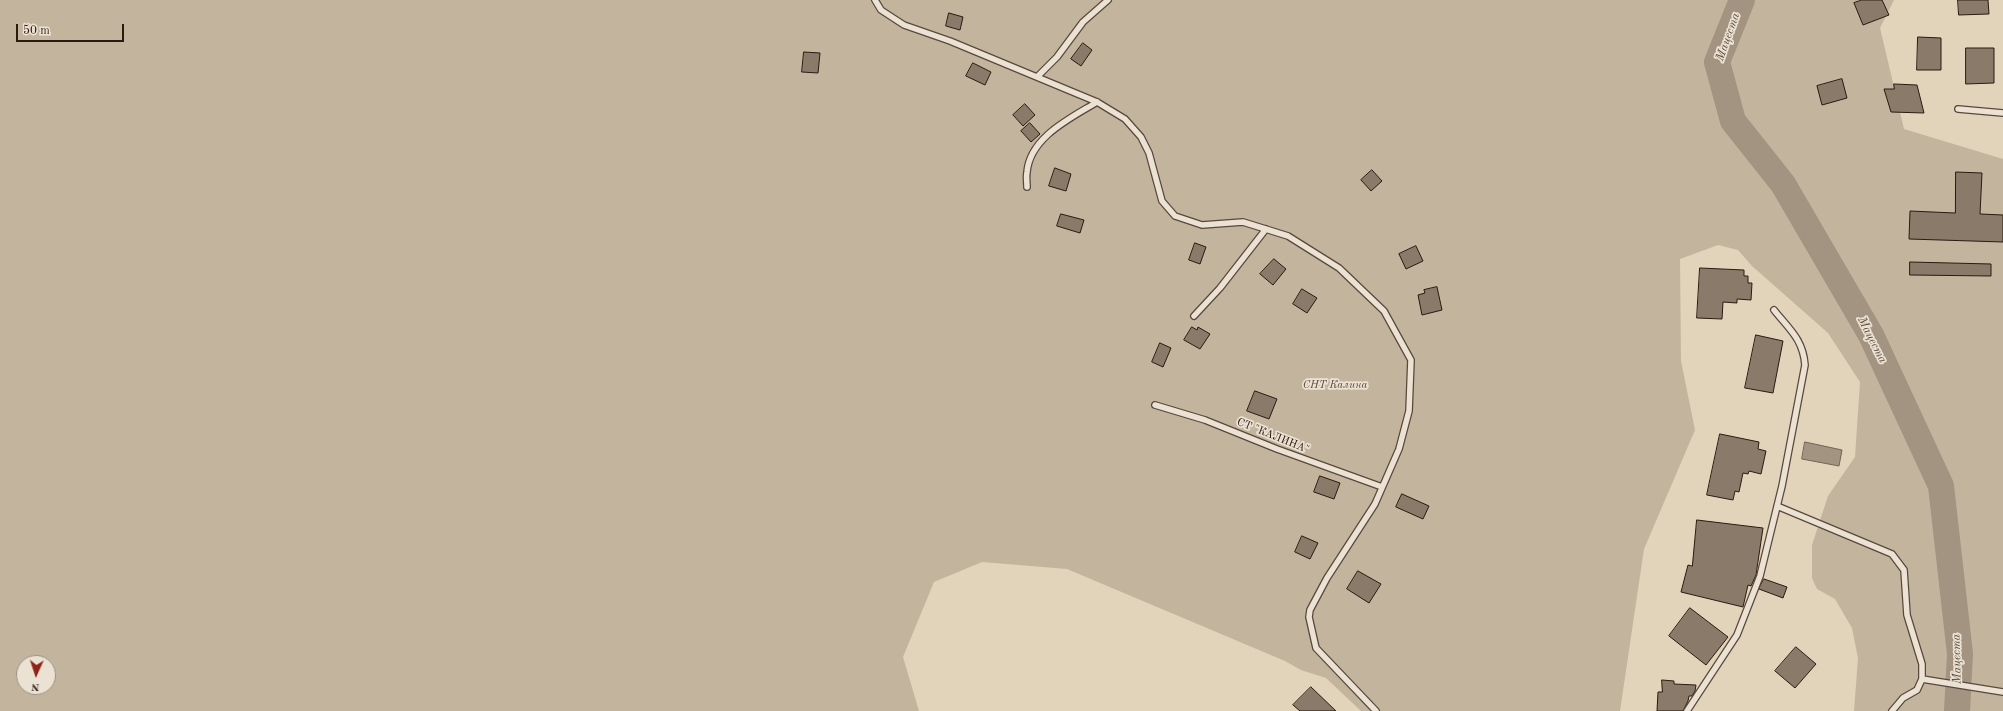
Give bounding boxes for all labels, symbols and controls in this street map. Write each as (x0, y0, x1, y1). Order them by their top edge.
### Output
water label: Мацеста (1713, 11, 1743, 63)
scale bar (18, 16, 126, 42)
text: 50 m (23, 25, 50, 37)
water label: Мацеста (1854, 314, 1890, 366)
park label: СНТ Калина (1303, 378, 1367, 392)
street label: СТ "КАЛИНА" (1235, 415, 1311, 457)
water label: Мацеста (1949, 634, 1965, 684)
north arrow (16, 655, 56, 695)
text: N (31, 681, 40, 692)

